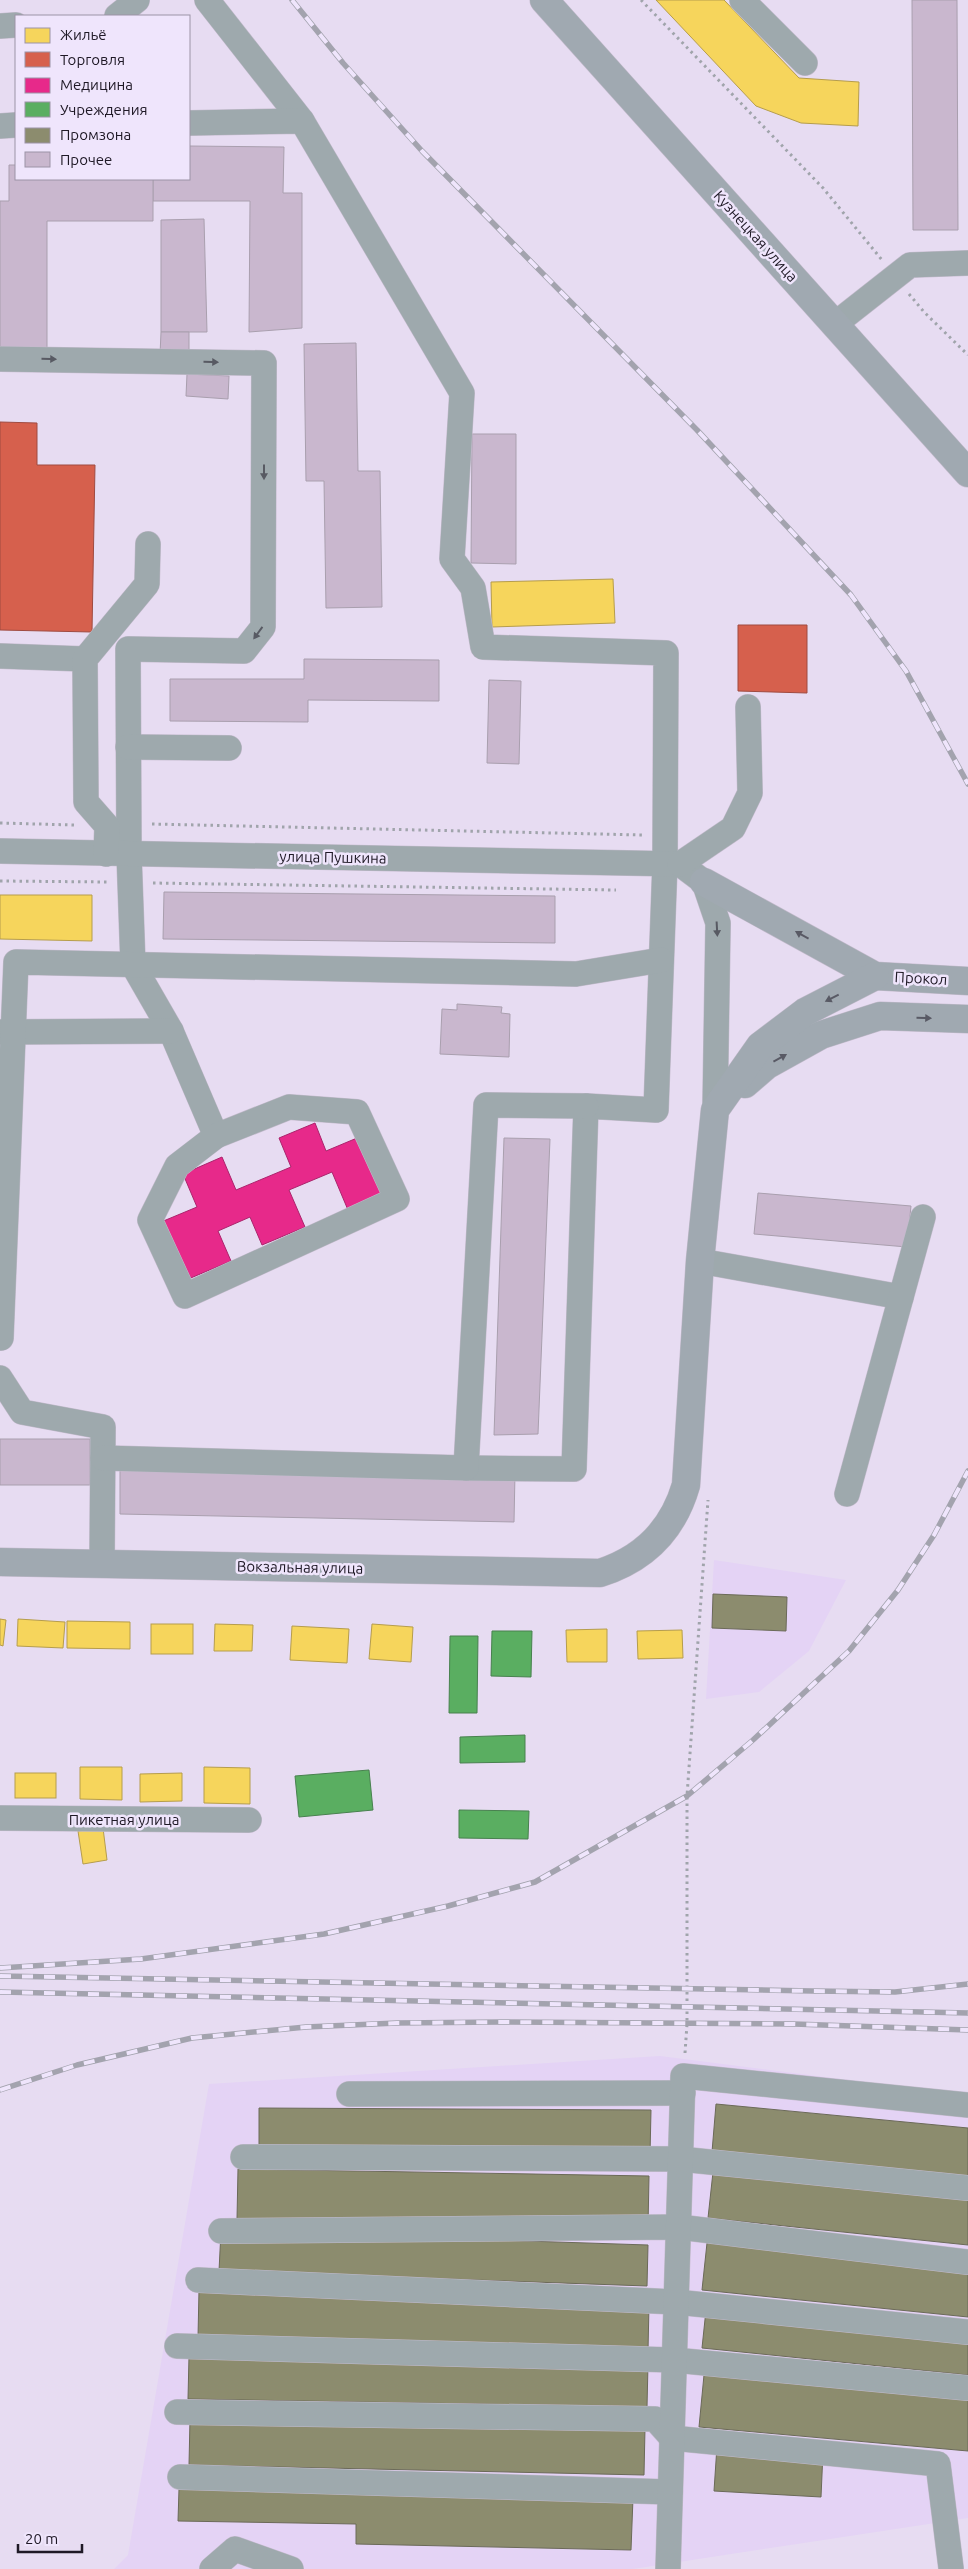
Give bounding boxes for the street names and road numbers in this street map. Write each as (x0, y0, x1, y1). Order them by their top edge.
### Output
street label: Кузнецкая улица (711, 187, 801, 285)
street label: улица Пушкина (279, 848, 387, 866)
street label: Прокол (894, 968, 948, 988)
street label: Вокзальная улица (237, 1557, 363, 1577)
street label: Пикетная улица (69, 1811, 179, 1828)

